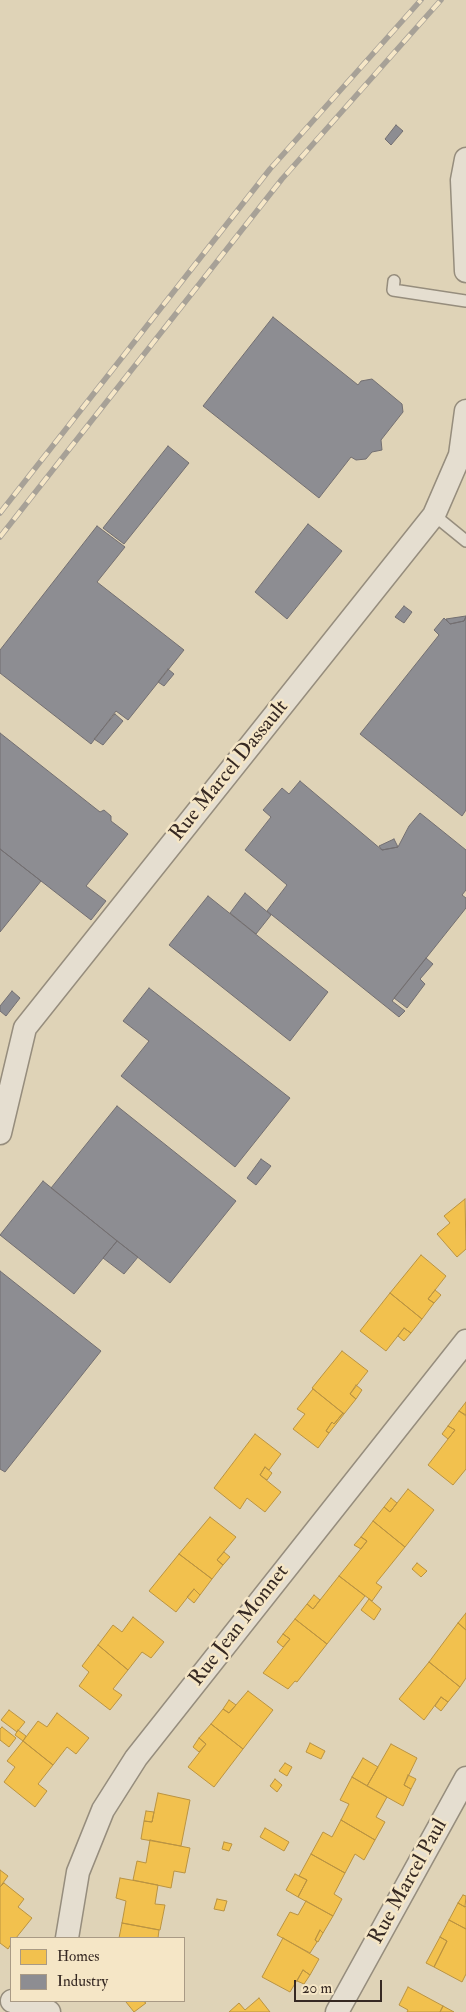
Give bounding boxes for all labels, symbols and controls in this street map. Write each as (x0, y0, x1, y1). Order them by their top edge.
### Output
street label: Rue Marcel Dassault (165, 695, 295, 847)
street label: Rue Jean Monnet (185, 1560, 295, 1692)
street label: Rue Marcel Paul (364, 1815, 454, 1949)
legend (10, 1937, 185, 2002)
text: Homes (57, 1947, 99, 1966)
scale bar (296, 1970, 384, 2002)
text: Industry (57, 1972, 108, 1991)
text: 20 m (302, 1979, 332, 1998)

